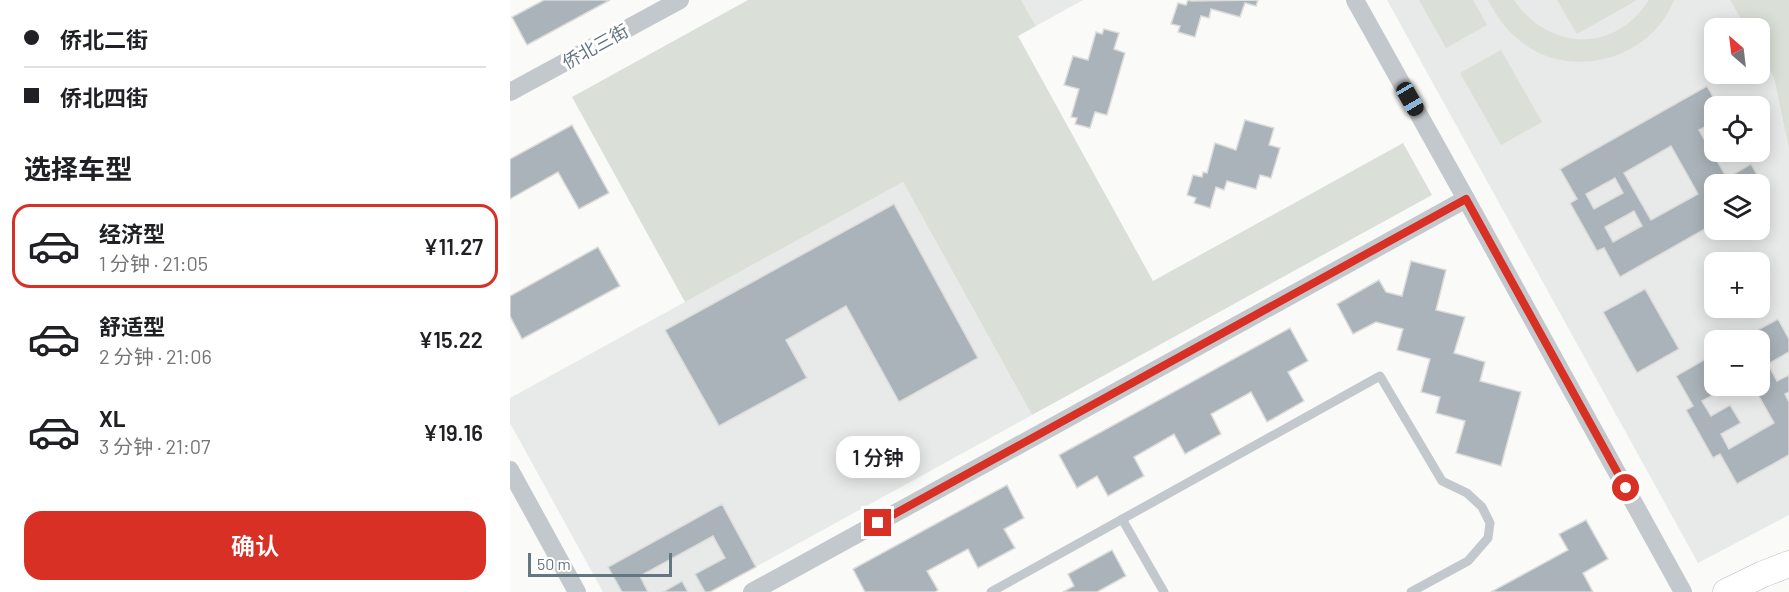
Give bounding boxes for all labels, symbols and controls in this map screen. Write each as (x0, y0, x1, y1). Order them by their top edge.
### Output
north arrow (1704, 18, 1770, 84)
map controls (1704, 18, 1770, 396)
street label: 侨北三街 (558, 19, 632, 73)
text: 侨北二街 (60, 26, 148, 52)
car (1393, 79, 1427, 119)
text: 侨北四街 (60, 84, 148, 110)
button: locate (1704, 96, 1770, 162)
text: 选择车型 (24, 152, 132, 184)
button: layers (1704, 174, 1770, 240)
icon: car (27, 219, 81, 273)
text: 经济型 (99, 220, 165, 246)
text: ¥11.27 (423, 233, 483, 259)
text: 1 分钟 · 21:05 (99, 251, 208, 275)
button: + (1704, 252, 1770, 318)
icon: car (27, 312, 81, 366)
text: 舒适型 (99, 313, 165, 339)
text: ¥15.22 (418, 326, 483, 352)
button: − (1704, 330, 1770, 396)
text: 2 分钟 · 21:06 (99, 344, 212, 368)
icon: car (27, 405, 81, 459)
text: XL (99, 405, 125, 431)
text: ¥19.16 (423, 419, 483, 445)
text: 3 分钟 · 21:07 (99, 434, 210, 458)
callout: 1 分钟 (836, 436, 920, 478)
text: 1 分钟 (852, 445, 904, 469)
route start (1612, 474, 1639, 501)
route end (864, 509, 891, 536)
button: 确认 (24, 511, 486, 580)
scale bar (528, 550, 672, 578)
text: 50 m (537, 554, 571, 573)

